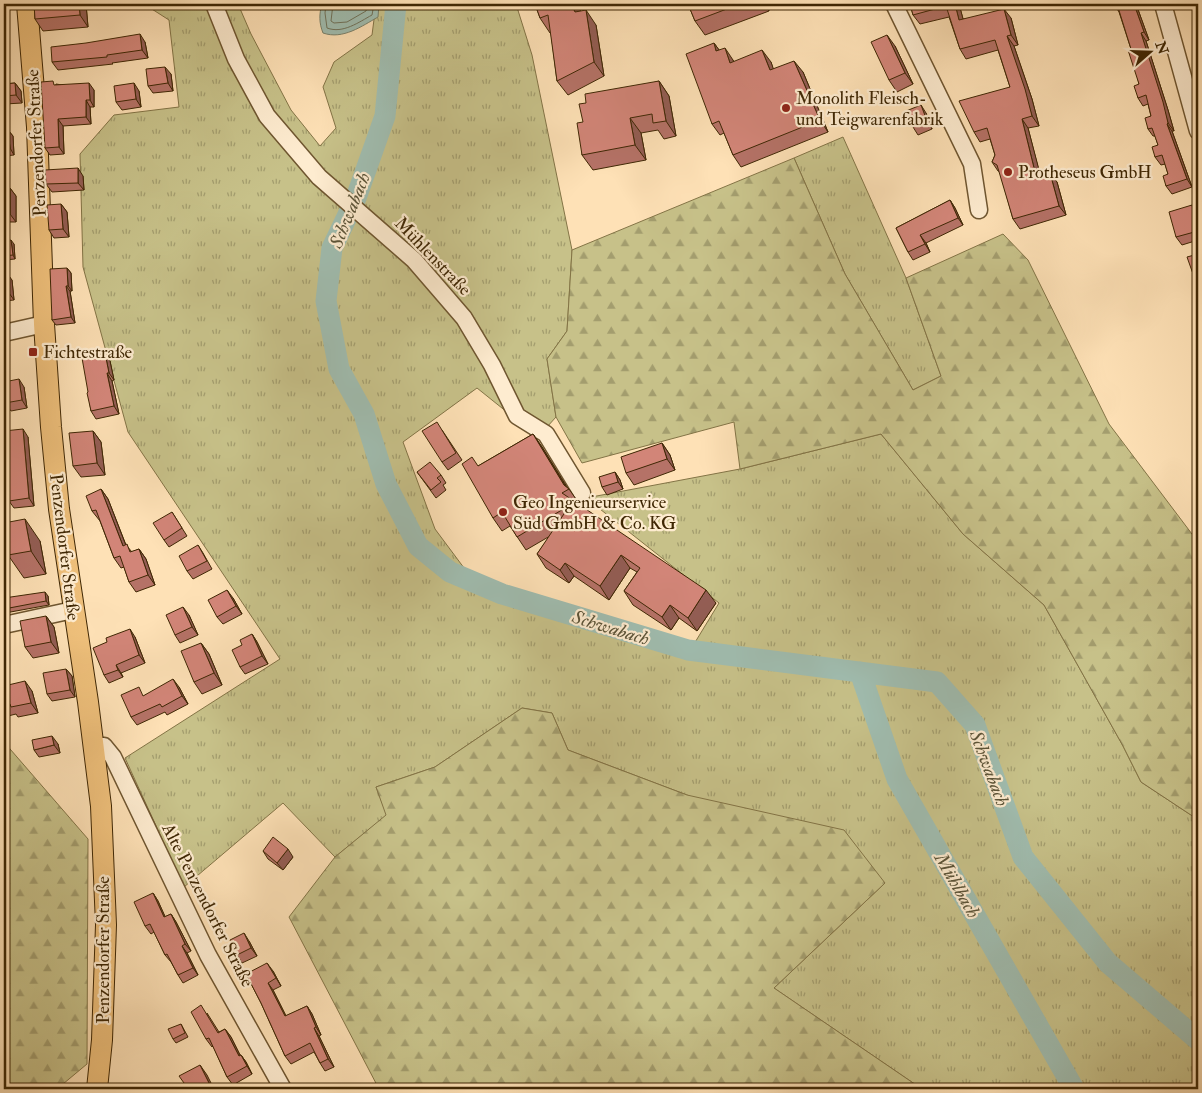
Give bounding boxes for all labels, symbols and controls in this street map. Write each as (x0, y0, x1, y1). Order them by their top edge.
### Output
north arrow (1124, 28, 1174, 78)
text: N (1151, 38, 1172, 57)
street label: Penzendorfer Straße (21, 68, 52, 217)
place label: Monolith Fleisch- und Teigwarenfabrik (796, 87, 944, 131)
marker: Monolith Fleisch- und Teigwarenfabrik (780, 102, 792, 114)
place label: Protheseus GmbH (1018, 161, 1152, 184)
marker: Protheseus GmbH (1002, 166, 1014, 178)
water label: Schwabach (324, 169, 376, 253)
street label: Mühlenstraße (389, 212, 476, 301)
place label: Fichtestraße (43, 341, 133, 364)
marker: Fichtestraße (27, 346, 39, 358)
street label: Penzendorfer Straße (44, 472, 85, 622)
place label: Geo Ingenieurservice Süd GmbH & Co. KG (513, 491, 676, 535)
marker: Geo Ingenieurservice Süd GmbH & Co. KG (497, 506, 509, 518)
water label: Schwabach (568, 605, 652, 651)
water label: Schwabach (963, 726, 1014, 810)
street label: Alte Penzendorfer Straße (156, 819, 259, 991)
water label: Mühlbach (928, 848, 985, 922)
street label: Penzendorfer Straße (92, 876, 115, 1024)

